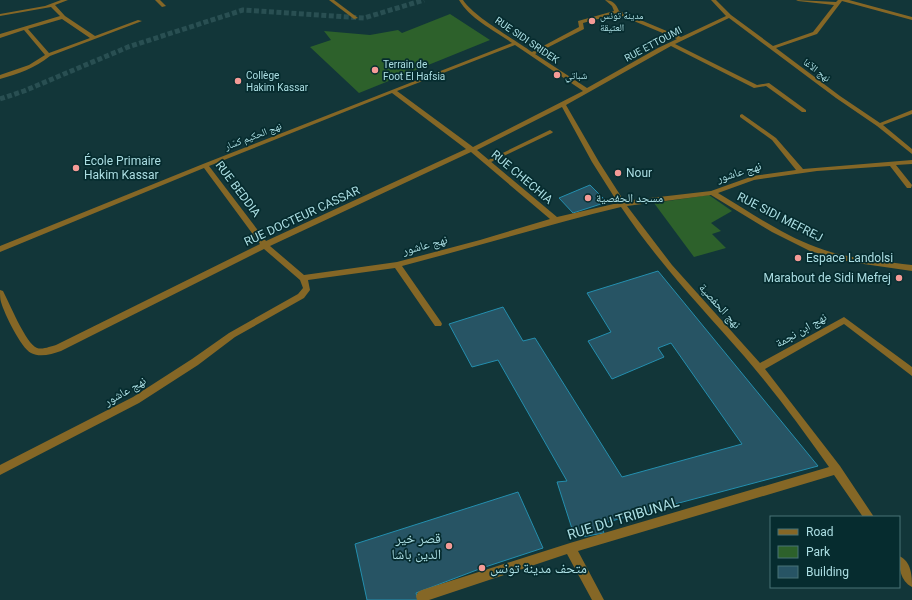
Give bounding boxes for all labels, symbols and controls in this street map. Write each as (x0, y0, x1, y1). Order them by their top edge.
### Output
place label: مدينة تونس العتيقة (600, 10, 644, 33)
street label: RUE SIDI SRIDEK (493, 15, 562, 66)
marker: مدينة تونس العتيقة (587, 16, 597, 26)
street label: RUE ETTOUMI (622, 24, 684, 64)
street label: نهج الآغا (801, 56, 833, 85)
place label: Terrain de Foot El Hafsia (383, 59, 445, 82)
marker: Terrain de Foot El Hafsia (370, 65, 380, 75)
place label: Collège Hakim Kassar (246, 70, 309, 93)
marker: شباتي (552, 70, 562, 80)
place label: شباتي (565, 70, 588, 83)
marker: Collège Hakim Kassar (233, 76, 243, 86)
street label: نهج الحكيم كسّار (222, 120, 284, 154)
street label: RUE CHECHIA (488, 147, 556, 207)
place label: École Primaire Hakim Kassar (84, 153, 161, 182)
street label: RUE BEDDIA (212, 158, 264, 220)
street label: نهج عاشور (714, 159, 763, 186)
marker: École Primaire Hakim Kassar (71, 163, 81, 173)
place label: Nour (626, 166, 652, 180)
marker: Nour (613, 168, 623, 178)
street label: RUE DOCTEUR CASSAR (242, 183, 363, 249)
street label: RUE SIDI MEFREJ (735, 189, 825, 245)
place label: مسجد الحفصية (596, 191, 663, 205)
marker: مسجد الحفصية (583, 193, 593, 203)
street label: نهج عاشور (400, 232, 449, 258)
place label: Espace Landolsi (806, 251, 893, 265)
marker: Espace Landolsi (793, 253, 803, 263)
place label: Marabout de Sidi Mefrej (764, 271, 891, 285)
marker: Marabout de Sidi Mefrej (894, 273, 904, 283)
street label: نهج الحفصية (696, 281, 744, 332)
street label: نهج ابن نجمة (773, 310, 829, 351)
street label: نهج عاشور (101, 373, 148, 409)
street label: RUE DU TRIBUNAL (565, 493, 681, 543)
legend (770, 516, 900, 588)
text: Road (806, 525, 834, 539)
place label: قصر خير الدين باشا (391, 530, 441, 563)
marker: قصر خير الدين باشا (444, 541, 454, 551)
text: Park (806, 545, 831, 559)
place label: متحف مدينة تونس (490, 560, 587, 577)
marker: متحف مدينة تونس (477, 563, 487, 573)
text: Building (806, 565, 849, 579)

